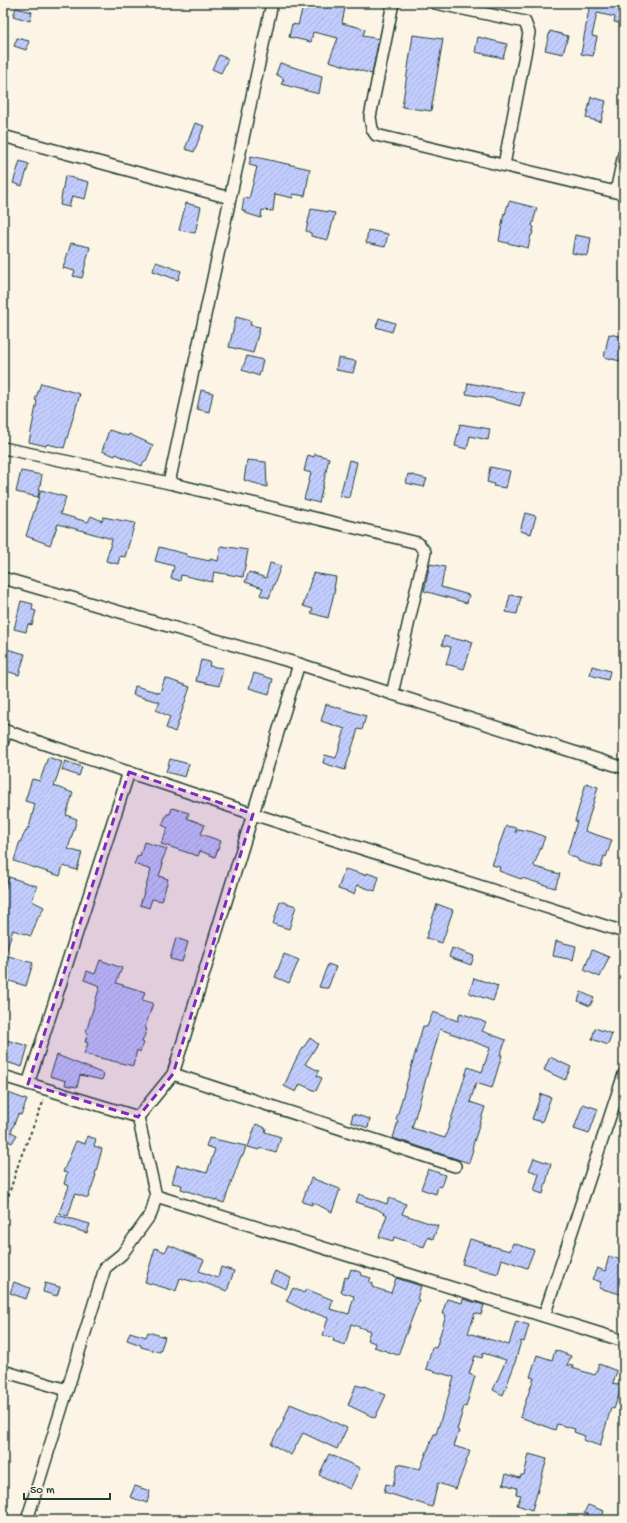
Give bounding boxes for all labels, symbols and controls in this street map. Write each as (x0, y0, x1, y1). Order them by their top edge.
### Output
scale bar (24, 1475, 110, 1501)
text: 50 m (30, 1484, 55, 1498)

